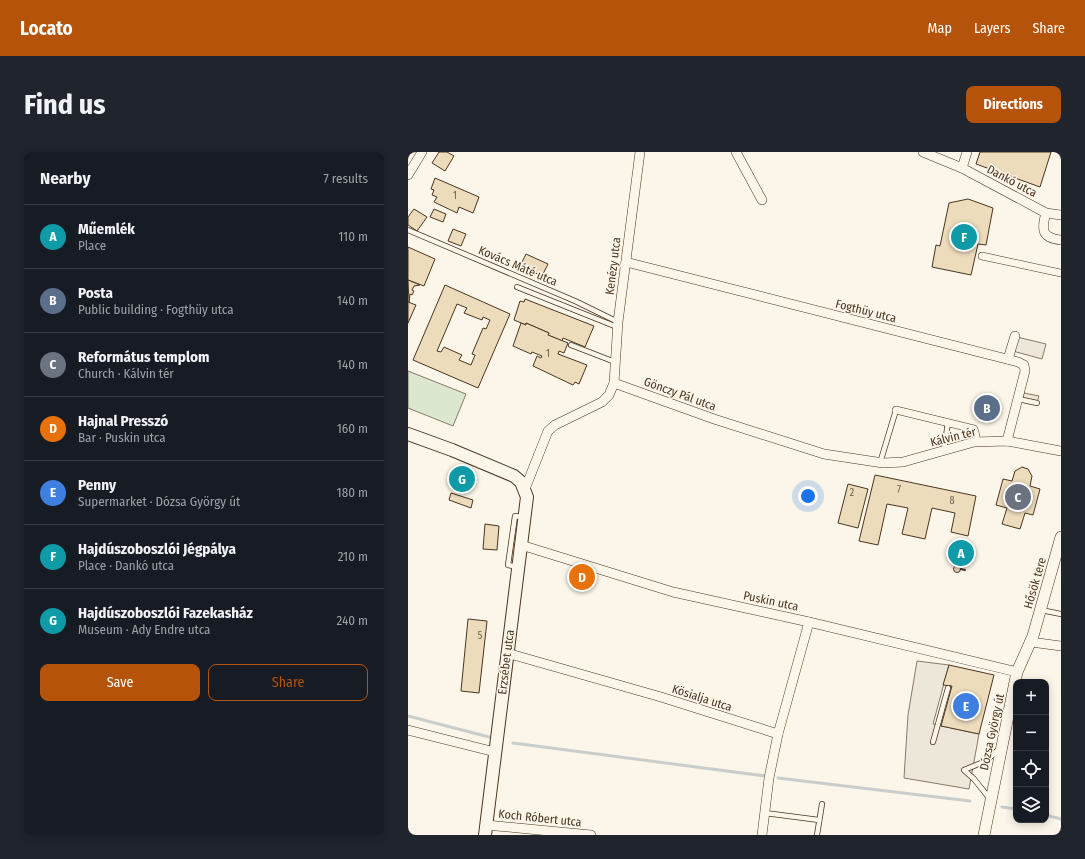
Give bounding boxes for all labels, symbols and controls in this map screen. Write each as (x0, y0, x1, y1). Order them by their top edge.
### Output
text: Locato (20, 17, 73, 40)
text: Map (928, 20, 952, 37)
text: Layers (974, 20, 1010, 37)
text: Share (1032, 20, 1065, 37)
button: Directions (966, 86, 1061, 123)
text: Find us (24, 88, 106, 121)
street label: Dankó utca (985, 162, 1039, 200)
text: Nearby (40, 168, 91, 189)
text: 7 results (324, 171, 368, 186)
house number: 1 (453, 190, 457, 202)
text: Műemlék (78, 220, 135, 238)
pin: F (951, 222, 977, 252)
text: A (49, 229, 57, 244)
text: 110 m (338, 229, 368, 244)
street label: Kenézy utca (603, 236, 624, 296)
text: Place (78, 238, 106, 253)
street label: Kovács Máté utca (476, 243, 560, 289)
text: Posta (78, 284, 113, 302)
text: B (49, 293, 57, 308)
text: 140 m (337, 293, 368, 308)
street label: Fogthüy utca (834, 297, 898, 325)
text: Public building · Fogthüy utca (78, 302, 234, 317)
text: Református templom (78, 348, 209, 366)
house number: 1 (546, 348, 550, 360)
text: C (50, 357, 56, 372)
text: 140 m (337, 357, 368, 372)
text: Church · Kálvin tér (78, 366, 174, 381)
street label: Gönczy Pál utca (642, 374, 718, 414)
pin: B (974, 393, 1000, 423)
text: Hajnal Presszó (78, 412, 168, 430)
text: D (49, 421, 57, 436)
text: 160 m (337, 421, 368, 436)
street label: Kálvin tér (929, 424, 978, 449)
text: Bar · Puskin utca (78, 430, 166, 445)
pin: G (449, 464, 475, 494)
text: Penny (78, 476, 116, 494)
pin: C (1005, 482, 1031, 512)
house number: 7 (897, 484, 901, 496)
text: E (50, 485, 56, 500)
text: 180 m (337, 485, 368, 500)
your location (798, 486, 818, 506)
house number: 2 (850, 487, 855, 499)
text: Supermarket · Dózsa György út (78, 494, 240, 509)
house number: 8 (950, 495, 955, 507)
pin: A (948, 538, 974, 568)
text: Hajdúszoboszlói Jégpálya (78, 540, 236, 558)
text: F (50, 549, 56, 564)
text: 210 m (338, 549, 368, 564)
street label: Hősök tere (1021, 556, 1049, 610)
text: Place · Dankó utca (78, 558, 174, 573)
pin: D (569, 562, 595, 592)
street label: Puskin utca (742, 588, 800, 614)
text: Hajdúszoboszlói Fazekasház (78, 604, 253, 622)
text: G (49, 613, 57, 628)
text: 240 m (336, 613, 368, 628)
text: Museum · Ady Endre utca (78, 622, 210, 637)
street label: Erzsébet utca (495, 629, 517, 695)
house number: 5 (478, 630, 483, 642)
button: Save (40, 664, 200, 701)
button: Share (208, 664, 368, 701)
map controls (1013, 679, 1049, 823)
button: + (1013, 679, 1049, 715)
street label: Kösialja utca (670, 682, 734, 714)
pin: E (953, 691, 979, 721)
street label: Dózsa György út (977, 692, 1007, 772)
button: − (1013, 715, 1049, 751)
button: locate (1013, 751, 1049, 787)
button: layers (1013, 787, 1049, 823)
street label: Koch Róbert utca (498, 807, 582, 829)

